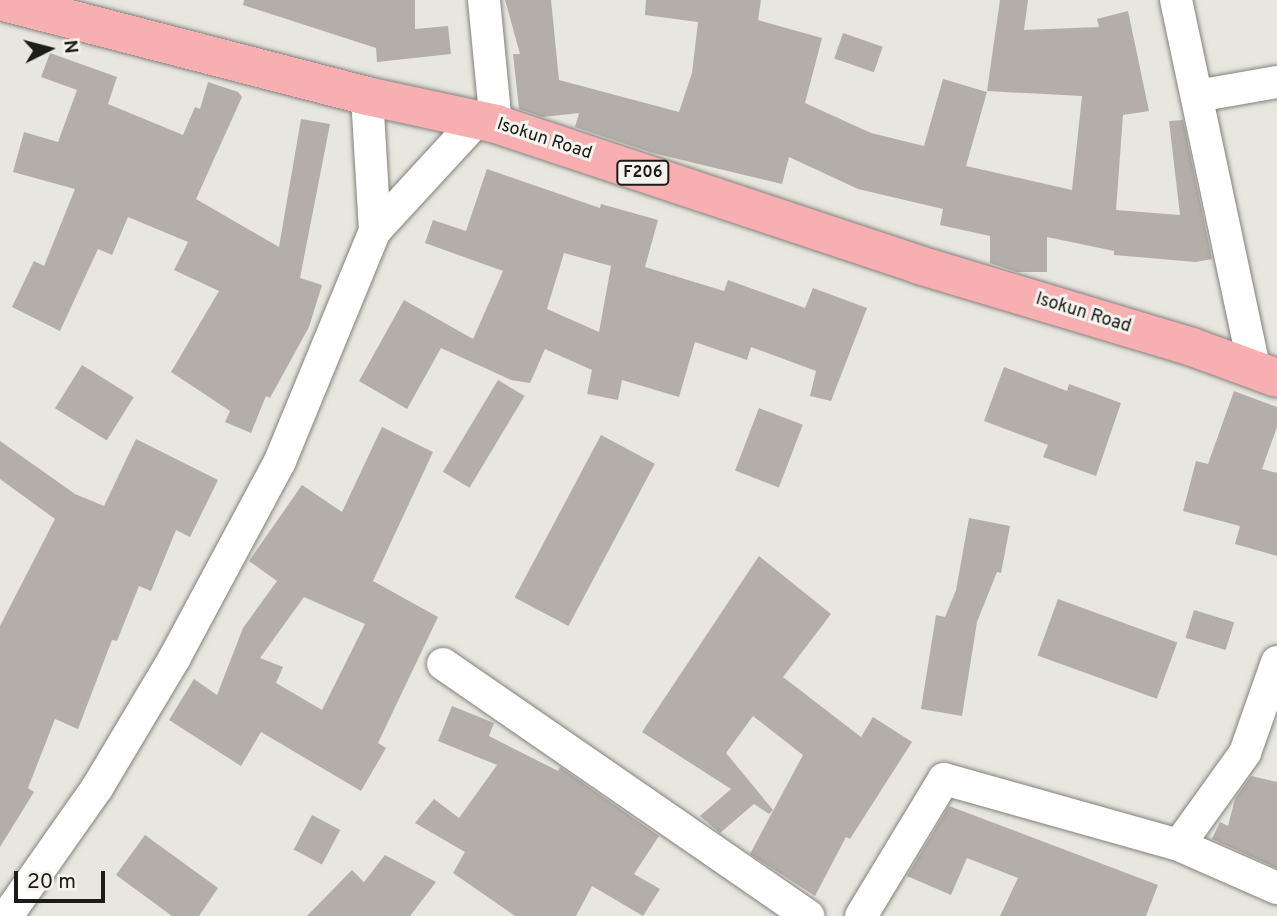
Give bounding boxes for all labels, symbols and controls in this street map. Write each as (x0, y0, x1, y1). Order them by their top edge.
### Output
north arrow (14, 14, 84, 84)
text: N (57, 39, 83, 55)
street label: Isokun Road (494, 114, 594, 166)
road number: F206 (615, 160, 671, 186)
street label: Isokun Road (1033, 289, 1133, 339)
scale bar (18, 856, 108, 900)
text: 20 m (27, 869, 76, 896)

